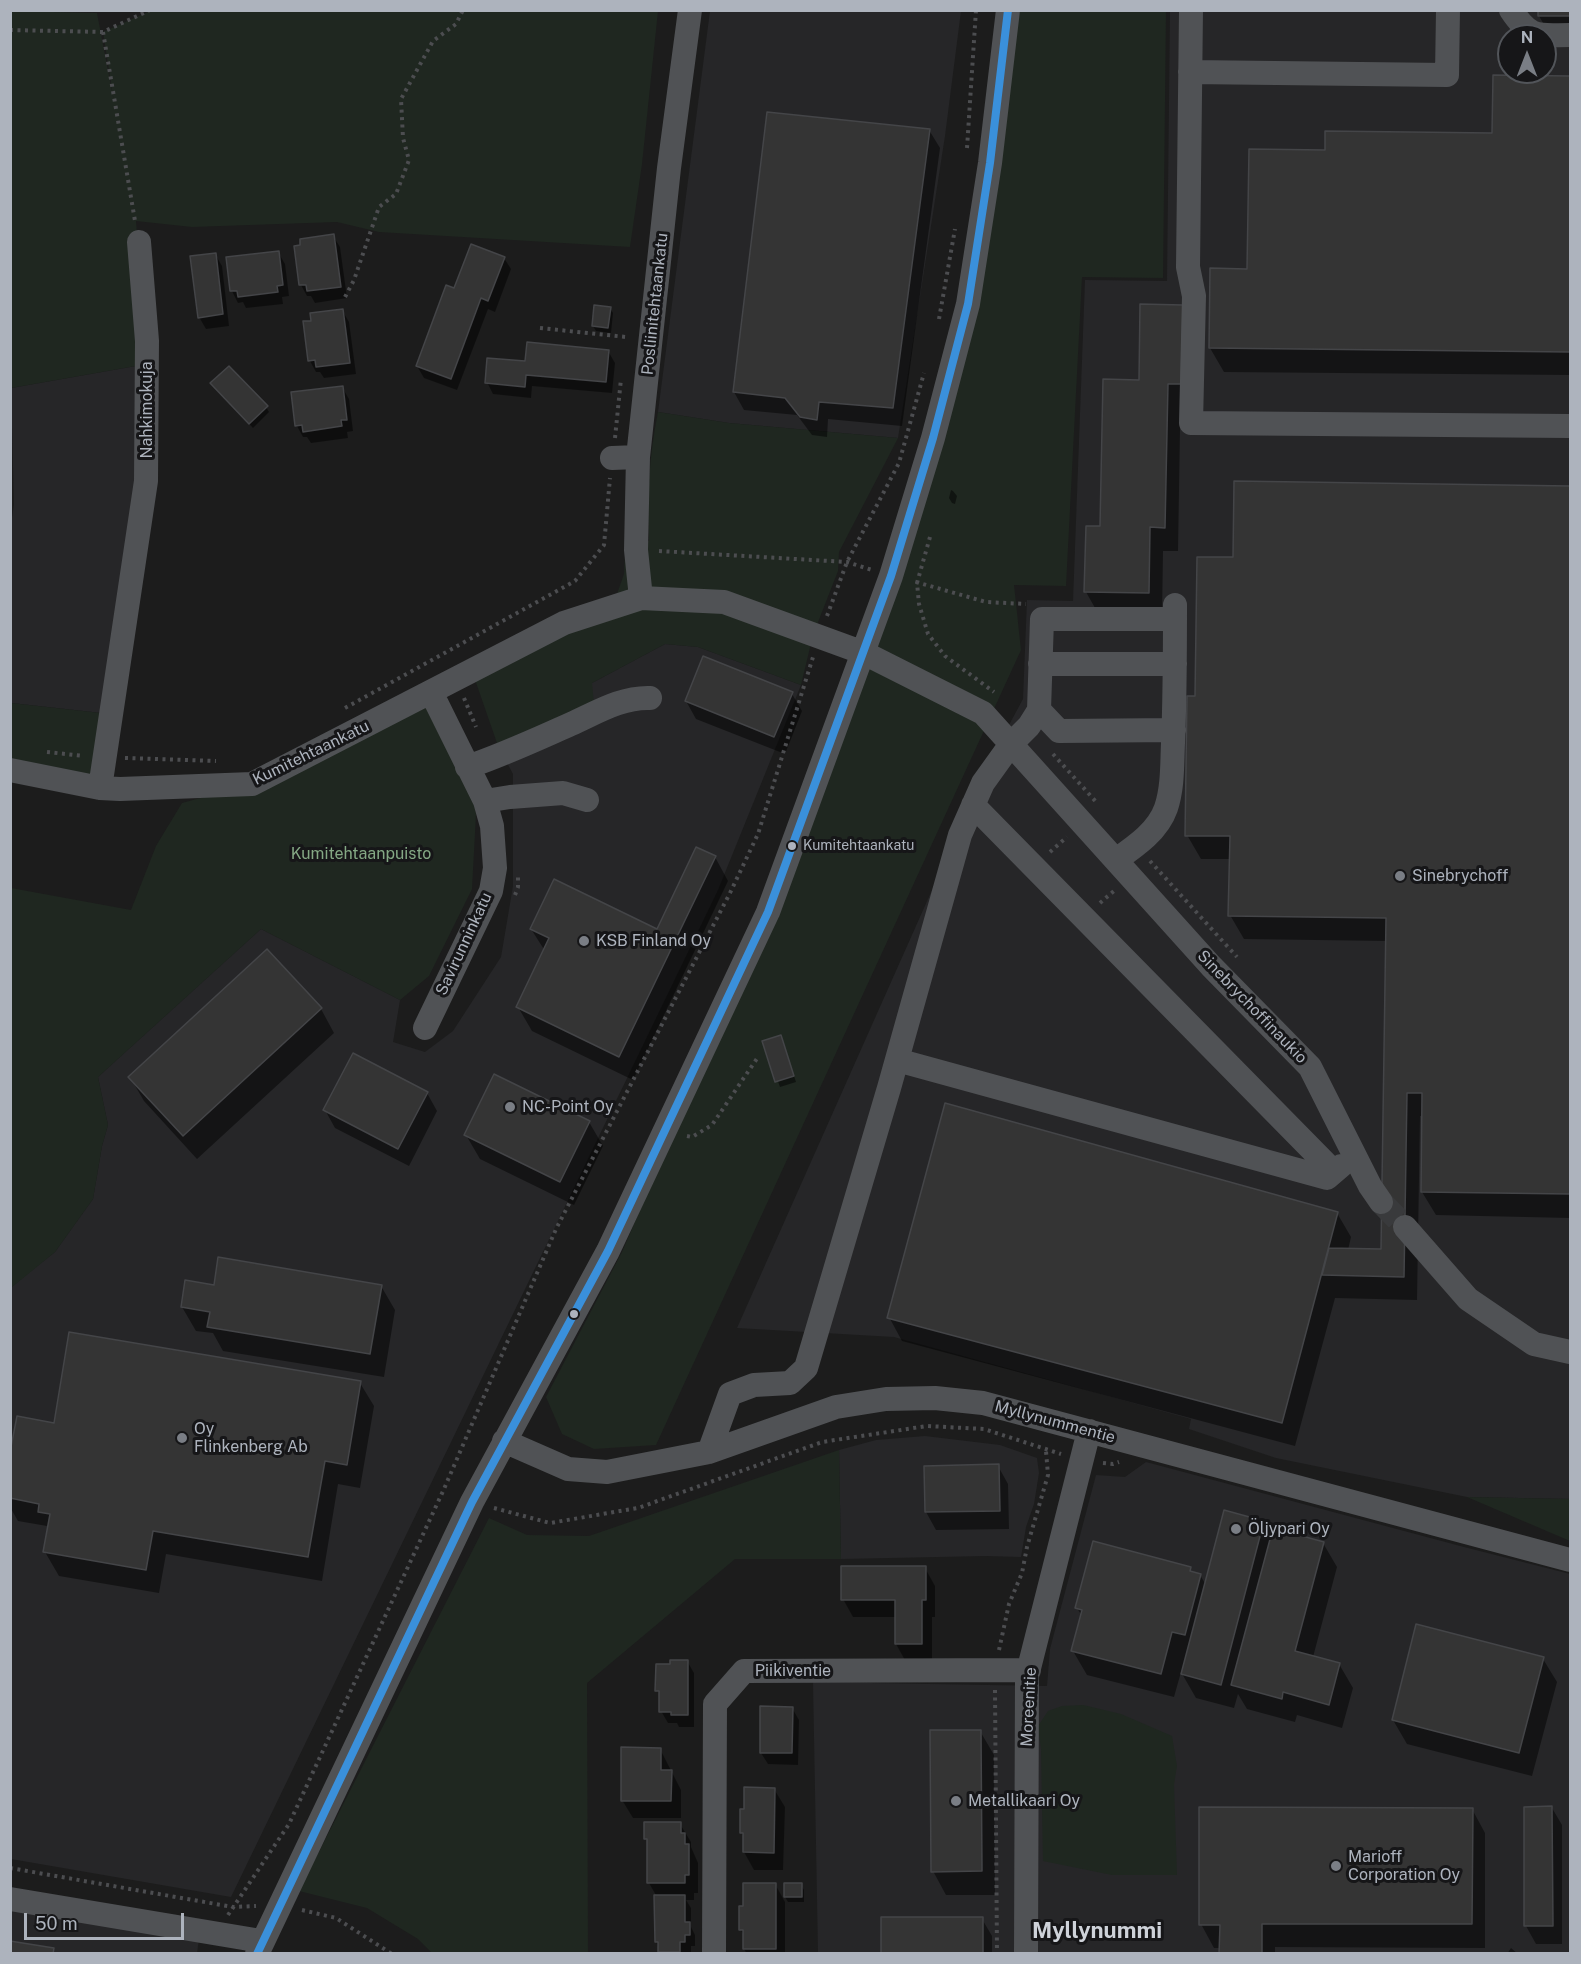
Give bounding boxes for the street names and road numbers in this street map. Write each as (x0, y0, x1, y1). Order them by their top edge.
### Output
street label: Posliinitehtaankatu (638, 232, 672, 376)
street label: Nahkimokuja (137, 361, 157, 459)
street label: Kumitehtaankatu (250, 716, 372, 790)
street label: Savirunninkatu (432, 889, 496, 999)
street label: Sinebrychoffinaukio (1193, 946, 1311, 1068)
street label: Myllynummentie (993, 1397, 1117, 1447)
street label: Piikiventie (755, 1661, 831, 1681)
street label: Moreenitie (1017, 1667, 1041, 1747)

